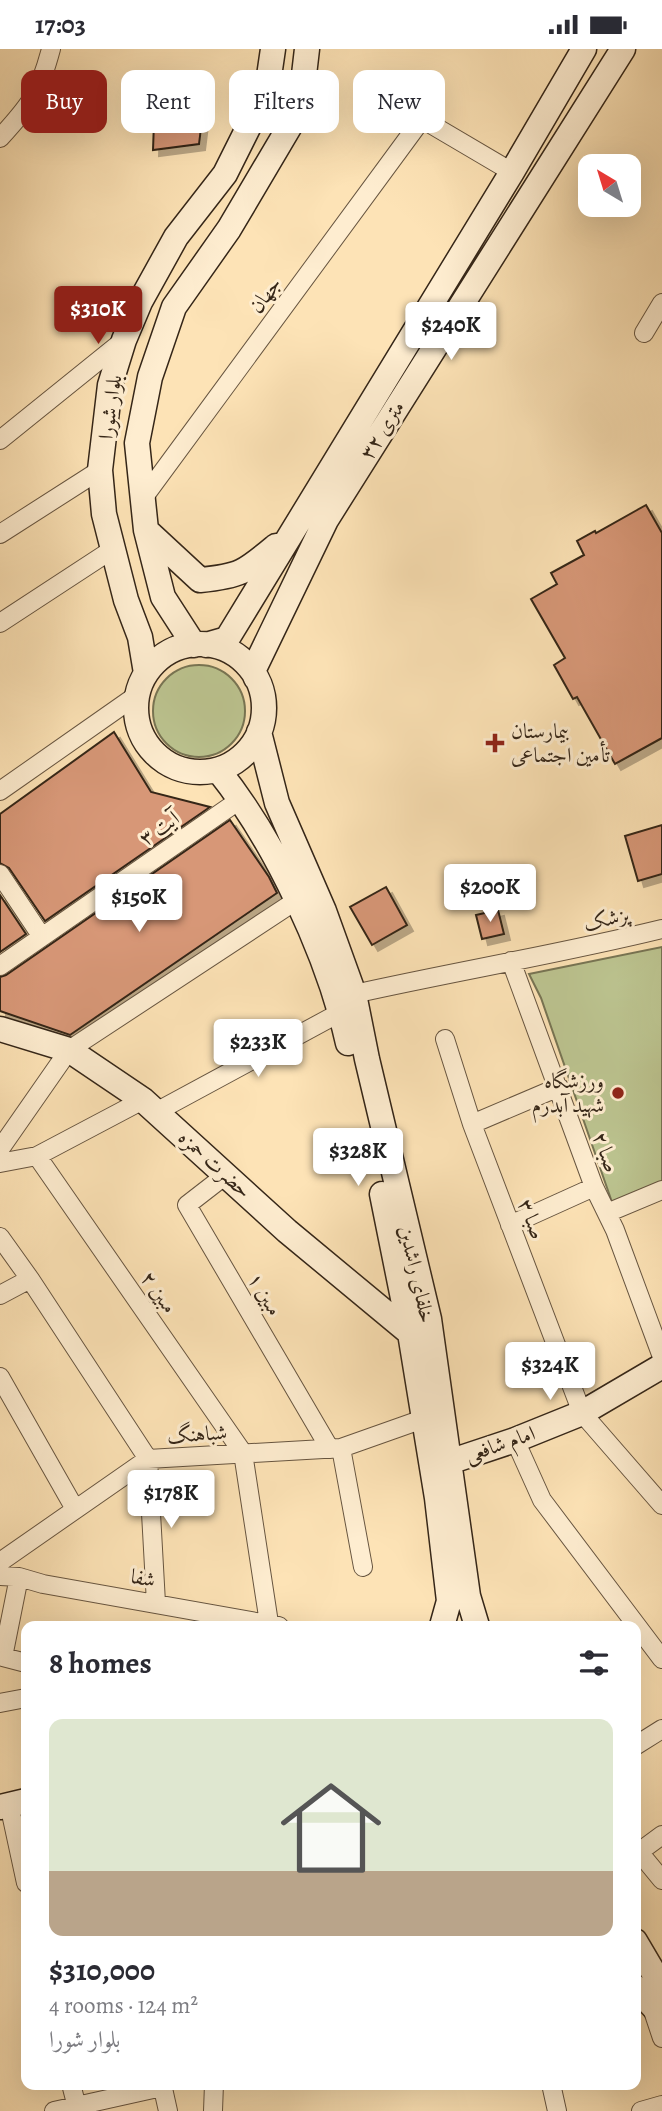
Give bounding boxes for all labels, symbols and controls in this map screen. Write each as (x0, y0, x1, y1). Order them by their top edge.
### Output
text: 17:03 (35, 7, 86, 42)
chip: Buy (21, 70, 107, 133)
chip: Rent (121, 70, 215, 133)
chip: Filters (229, 70, 339, 133)
chip: New (353, 70, 445, 133)
north arrow (578, 154, 640, 217)
map controls (578, 154, 641, 217)
street label: جهان (242, 271, 288, 319)
pin: $310K (49, 287, 147, 346)
text: $310K (70, 293, 126, 324)
pin: $240K (402, 303, 500, 362)
text: $240K (421, 309, 481, 340)
street label: بلوار شورا (92, 373, 128, 441)
street label: ۳۲ متری (353, 395, 411, 465)
place label: بیمارستان تأمین اجتماعی (511, 717, 611, 769)
marker: بیمارستان تأمین اجتماعی (485, 733, 505, 753)
street label: آیت ۳ (133, 803, 187, 852)
pin: $200K (441, 865, 539, 924)
text: $200K (460, 871, 520, 902)
pin: $150K (90, 875, 188, 934)
text: $150K (111, 881, 167, 912)
street label: پزشک (581, 900, 634, 938)
pin: $233K (209, 1019, 307, 1079)
text: $233K (230, 1026, 286, 1057)
place label: ورزشگاه شهید آبدرم (532, 1067, 604, 1123)
marker: ورزشگاه شهید آبدرم (610, 1085, 626, 1101)
street label: حضرت حمزه (172, 1123, 258, 1205)
street label: صبا ۲ (586, 1128, 626, 1176)
pin: $328K (309, 1129, 407, 1188)
text: $328K (329, 1135, 387, 1166)
street label: صبا ۳ (512, 1195, 552, 1243)
street label: خلفای راشدین (392, 1222, 442, 1326)
street label: مبین ۲ (134, 1265, 184, 1319)
street label: مبین ۱ (241, 1267, 289, 1321)
pin: $324K (501, 1343, 599, 1402)
text: $324K (521, 1349, 579, 1380)
street label: شباهنگ (166, 1418, 228, 1450)
street label: امام شافعی (461, 1419, 540, 1473)
pin: $178K (122, 1471, 220, 1530)
text: $178K (144, 1477, 198, 1508)
street label: شفا (128, 1562, 158, 1594)
text: 8 homes (49, 1643, 152, 1683)
icon: filters (575, 1644, 613, 1682)
icon: home (268, 1765, 394, 1891)
text: $310,000 (49, 1950, 155, 1990)
text: 4 rooms · 124 m² (49, 1990, 198, 2021)
text: بلوار شورا (49, 2024, 120, 2055)

